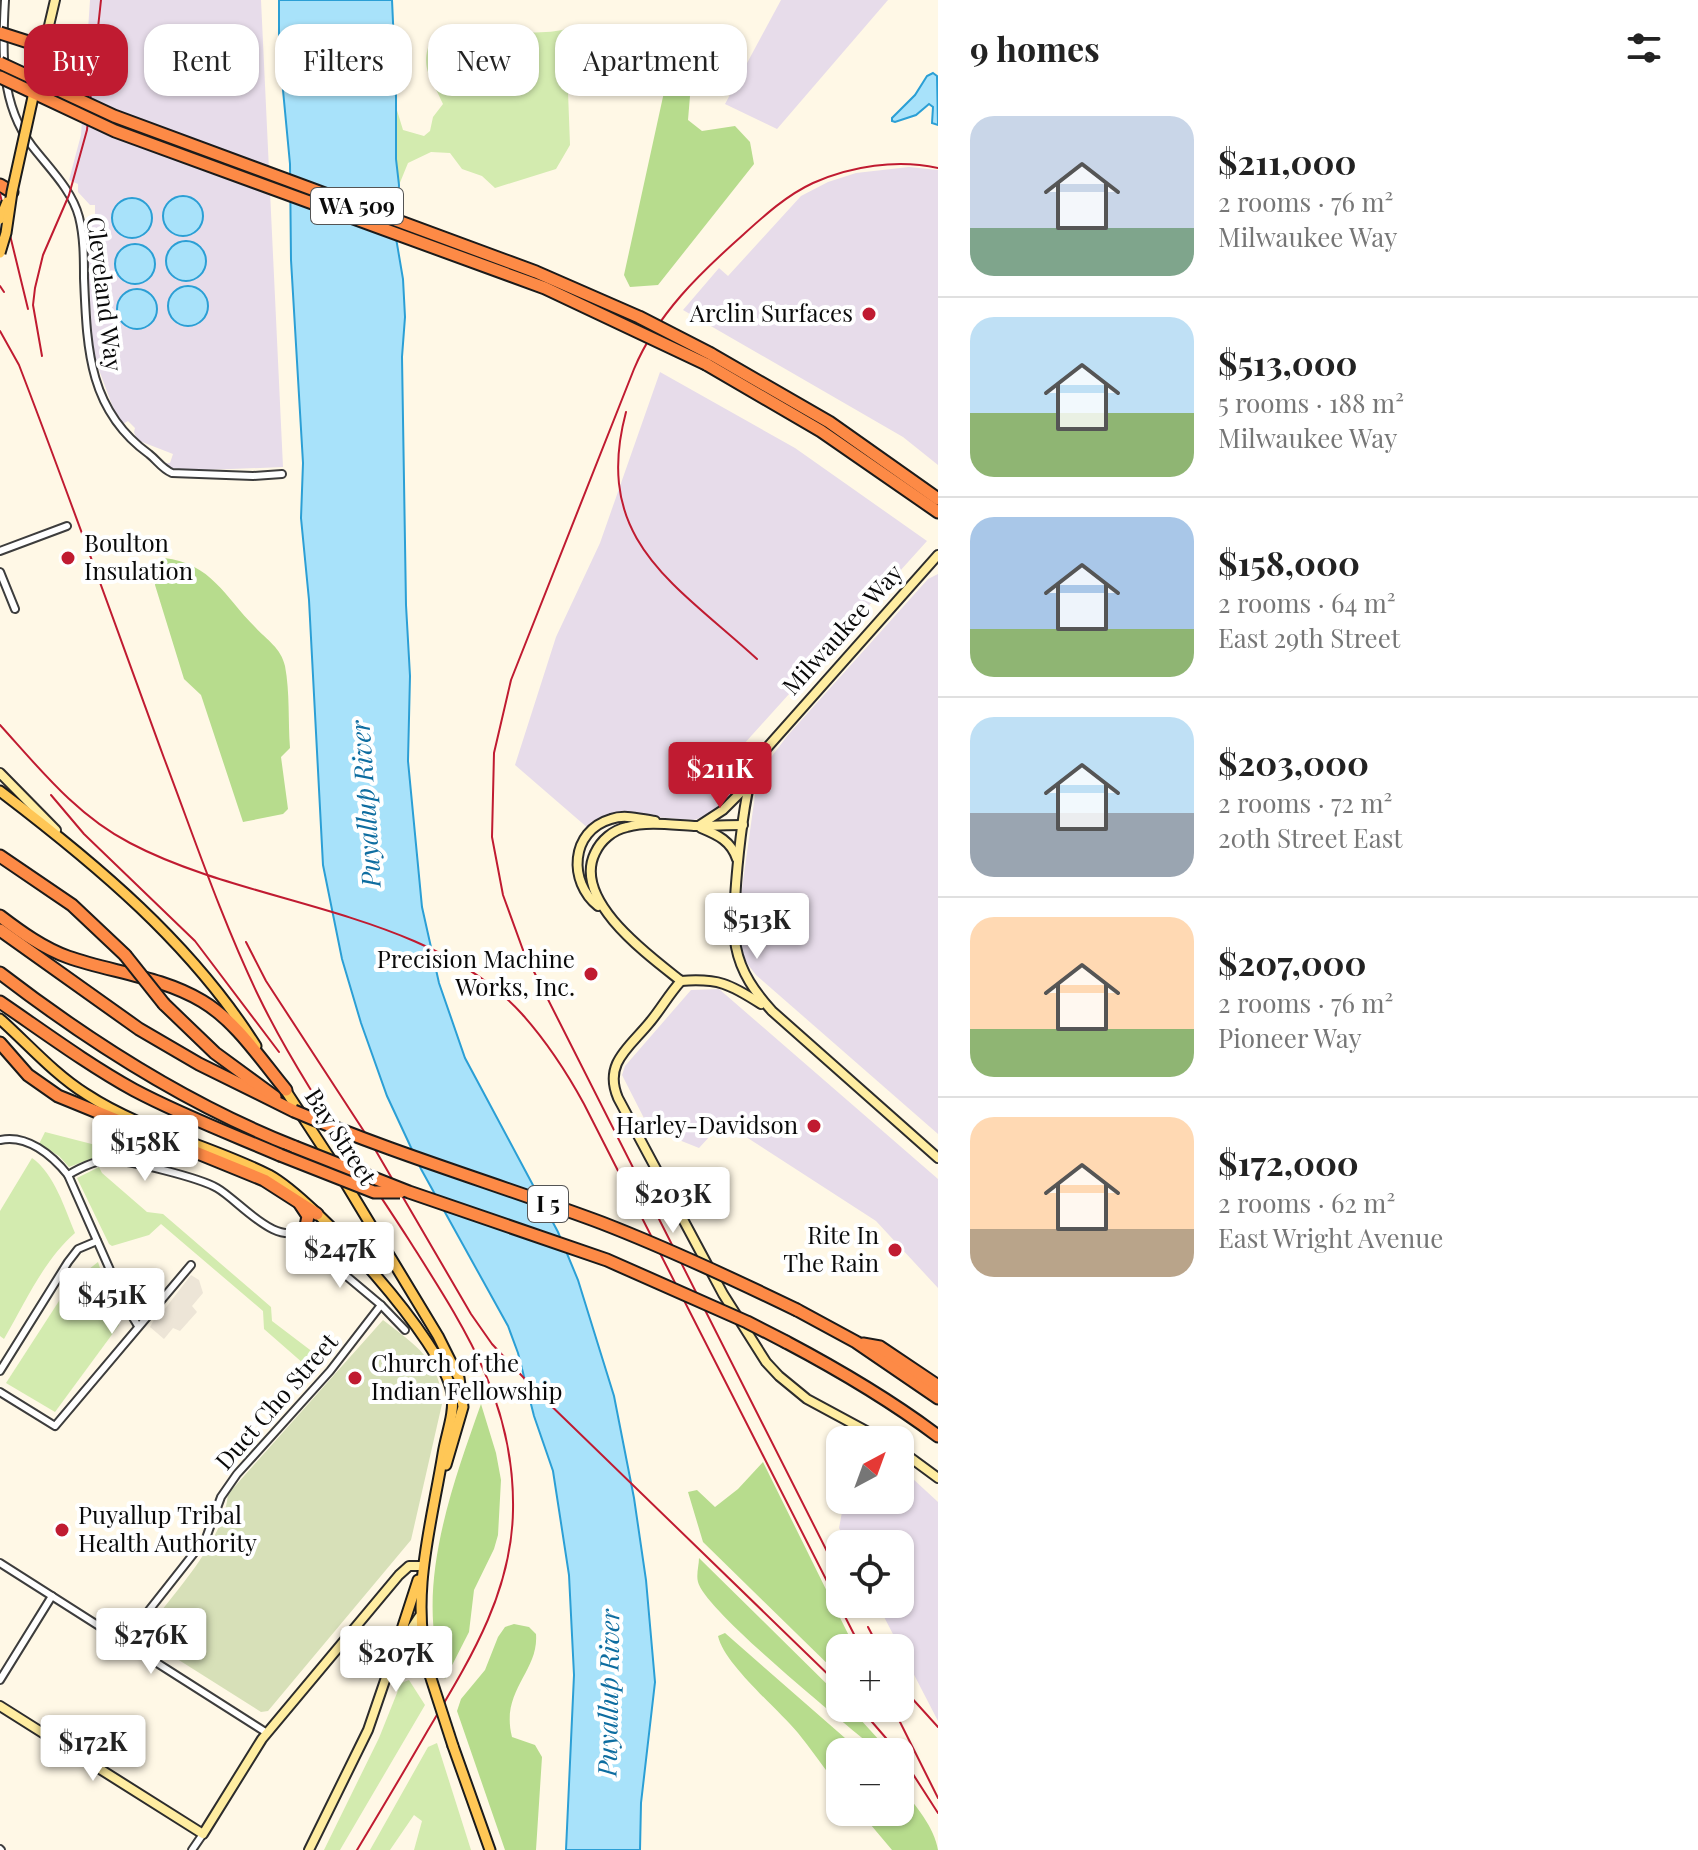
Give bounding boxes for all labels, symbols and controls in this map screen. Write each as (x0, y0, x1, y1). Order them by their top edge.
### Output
chip: Buy (24, 24, 128, 96)
chip: Rent (144, 24, 259, 96)
chip: Filters (275, 24, 412, 96)
chip: New (428, 24, 539, 96)
chip: Apartment (555, 24, 747, 96)
text: 9 homes (970, 25, 1100, 71)
icon: filters (1622, 26, 1666, 70)
text: $211,000 (1218, 138, 1356, 184)
icon: home (1034, 148, 1130, 244)
text: 2 rooms · 76 m² (1218, 184, 1393, 219)
road number: WA 509 (311, 188, 403, 224)
street label: Cleveland Way (81, 215, 131, 373)
text: Milwaukee Way (1218, 219, 1397, 254)
place label: Arclin Surfaces (689, 296, 853, 328)
marker: Arclin Surfaces (860, 305, 878, 323)
text: $513,000 (1218, 339, 1358, 385)
icon: home (1034, 349, 1130, 445)
text: 5 rooms · 188 m² (1218, 385, 1404, 420)
text: Milwaukee Way (1218, 420, 1397, 455)
place label: Boulton Insulation (84, 526, 193, 586)
text: $158,000 (1218, 539, 1360, 585)
marker: Boulton Insulation (59, 549, 77, 567)
icon: home (1034, 549, 1130, 645)
street label: Milwaukee Way (774, 556, 909, 701)
text: 2 rooms · 64 m² (1218, 585, 1396, 620)
text: East 29th Street (1218, 620, 1400, 655)
water label: Puyallup River (341, 718, 388, 890)
text: $203,000 (1218, 739, 1369, 785)
pin: $211K (664, 742, 776, 810)
icon: home (1034, 749, 1130, 845)
text: $211K (686, 750, 754, 785)
text: 2 rooms · 72 m² (1218, 785, 1392, 820)
text: 20th Street East (1218, 820, 1402, 855)
pin: $513K (701, 893, 813, 961)
text: $513K (723, 901, 791, 936)
text: $207,000 (1218, 939, 1366, 985)
place label: Precision Machine Works, Inc. (377, 942, 575, 1002)
icon: home (1034, 949, 1130, 1045)
marker: Precision Machine Works, Inc. (582, 965, 600, 983)
text: 2 rooms · 76 m² (1218, 985, 1393, 1020)
text: Pioneer Way (1218, 1020, 1362, 1055)
street label: Bay Street (299, 1082, 385, 1191)
place label: Harley-Davidson (616, 1108, 798, 1140)
pin: $158K (89, 1115, 201, 1183)
marker: Harley-Davidson (805, 1117, 823, 1135)
text: $158K (110, 1123, 180, 1158)
text: $172,000 (1218, 1139, 1359, 1185)
icon: home (1034, 1149, 1130, 1245)
pin: $203K (617, 1167, 729, 1235)
text: $203K (635, 1175, 711, 1210)
text: 2 rooms · 62 m² (1218, 1185, 1395, 1220)
road number: I 5 (528, 1186, 568, 1222)
place label: Rite In The Rain (783, 1218, 879, 1278)
text: East Wright Avenue (1218, 1220, 1444, 1255)
pin: $247K (284, 1222, 396, 1290)
text: $247K (304, 1230, 376, 1265)
marker: Rite In The Rain (886, 1241, 904, 1259)
pin: $451K (56, 1268, 168, 1336)
text: $451K (77, 1276, 147, 1311)
street label: Duct Cho Street (207, 1325, 344, 1476)
place label: Church of the Indian Fellowship (371, 1346, 563, 1406)
marker: Church of the Indian Fellowship (346, 1369, 364, 1387)
north arrow (826, 1426, 914, 1514)
map controls (826, 1426, 914, 1826)
place label: Puyallup Tribal Health Authority (78, 1498, 257, 1558)
marker: Puyallup Tribal Health Authority (53, 1521, 71, 1539)
button: locate (826, 1530, 914, 1618)
pin: $276K (95, 1608, 207, 1676)
water label: Puyallup River (589, 1608, 626, 1778)
text: $276K (114, 1616, 188, 1651)
pin: $207K (340, 1626, 452, 1694)
text: $207K (358, 1634, 434, 1669)
button: + (826, 1634, 914, 1722)
pin: $172K (37, 1715, 149, 1783)
text: $172K (59, 1723, 127, 1758)
button: − (826, 1738, 914, 1826)

